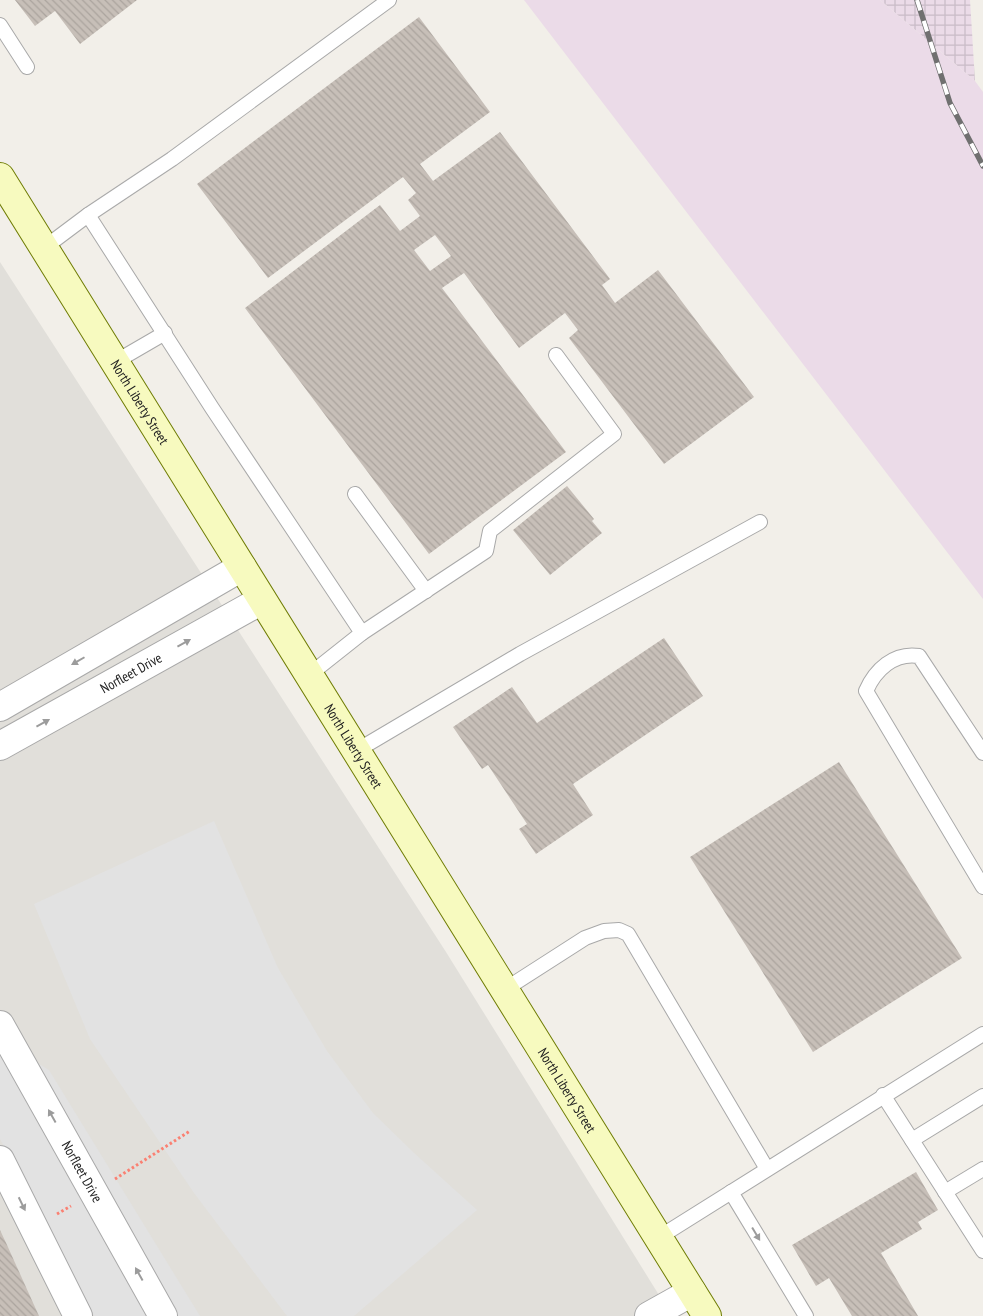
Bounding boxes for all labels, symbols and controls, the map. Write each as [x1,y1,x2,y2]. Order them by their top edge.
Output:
street label: North Liberty Street [107,356,173,448]
one-way arrow [177,639,192,647]
street label: Norfleet Drive [97,649,165,697]
one-way arrow [72,657,85,666]
street label: North Liberty Street [320,701,386,792]
one-way arrow [36,718,49,727]
street label: North Liberty Street [534,1045,600,1136]
one-way arrow [48,1109,56,1123]
street label: Norfleet Drive [58,1138,107,1206]
one-way arrow [18,1197,26,1211]
one-way arrow [751,1227,760,1240]
one-way arrow [135,1267,144,1280]

